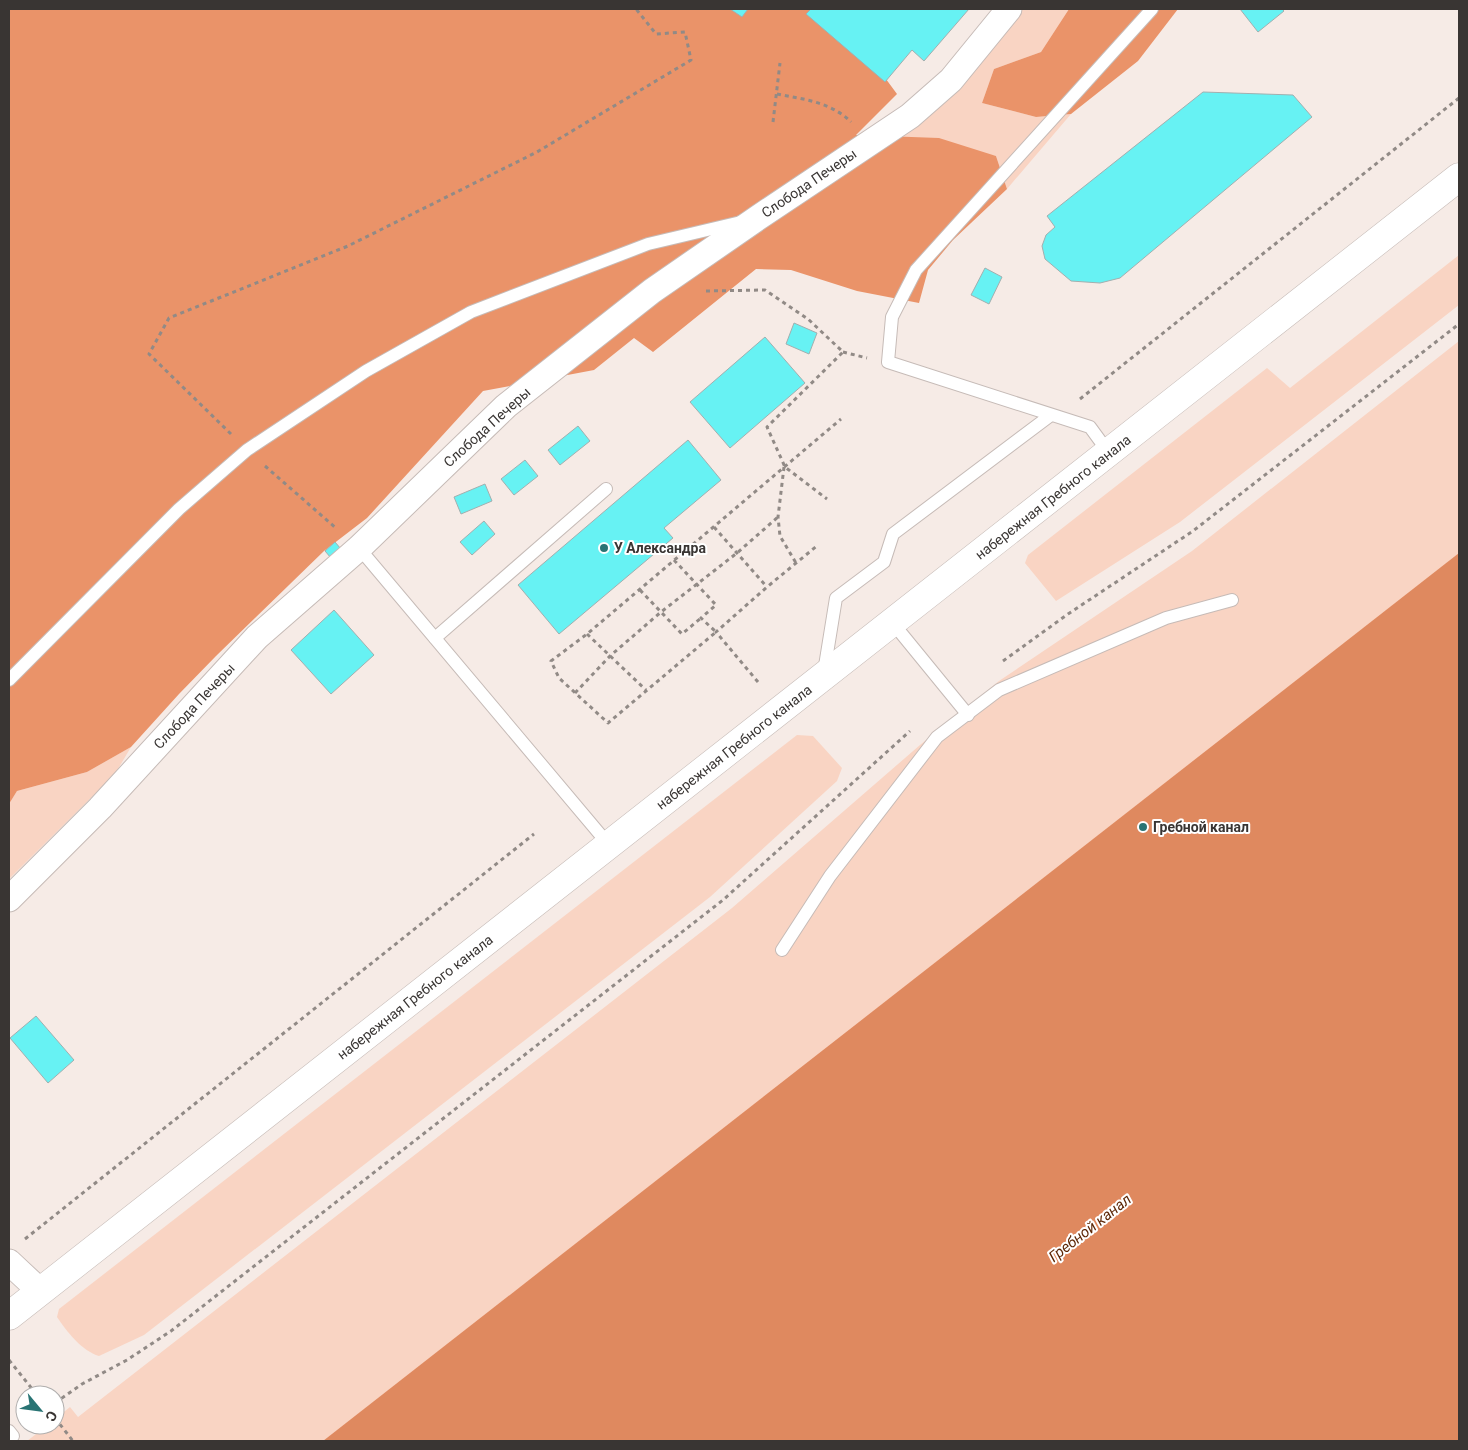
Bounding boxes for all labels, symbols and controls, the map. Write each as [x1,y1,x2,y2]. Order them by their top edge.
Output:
street label: Слобода Печеры [758,145,860,221]
street label: Слобода Печеры [440,384,534,470]
street label: набережная Гребного канала [972,431,1134,563]
place label: У Александра [614,540,706,556]
marker: У Александра [598,542,610,554]
street label: Слобода Печеры [150,660,238,752]
street label: набережная Гребного канала [653,681,815,813]
place label: Гребной канал [1153,819,1249,835]
marker: Гребной канал [1137,821,1149,833]
street label: набережная Гребного канала [334,931,496,1063]
water label: Гребной канал [1045,1190,1135,1266]
north arrow [15,1385,65,1435]
text: С [42,1408,61,1424]

